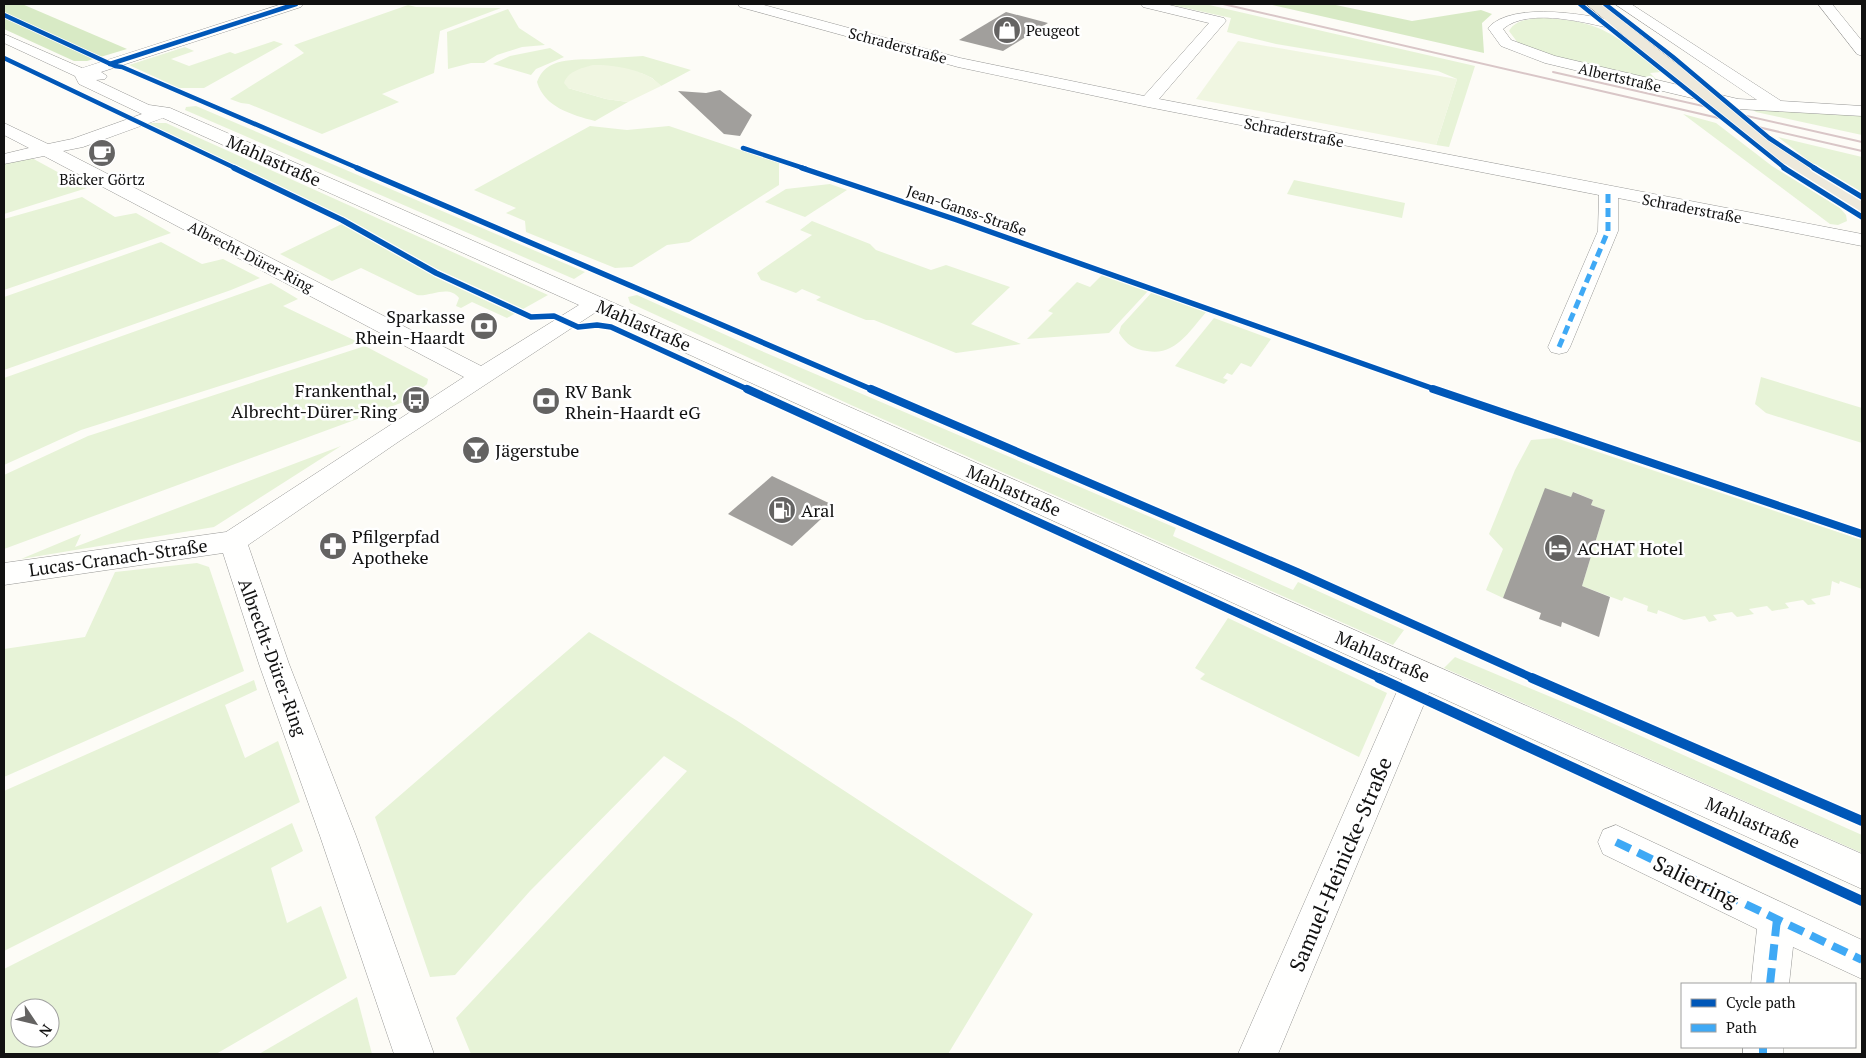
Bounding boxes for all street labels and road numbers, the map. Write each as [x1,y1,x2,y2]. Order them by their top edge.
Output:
street label: Schraderstraße [846,22,950,68]
street label: Albertstraße [1577,58,1663,96]
street label: Schraderstraße [1242,113,1346,151]
street label: Mahlastraße [223,129,325,191]
street label: Jean-Ganss-Straße [904,180,1030,240]
street label: Schraderstraße [1640,189,1744,227]
street label: Albrecht-Dürer-Ring [185,216,318,297]
street label: Mahlastraße [593,294,695,356]
street label: Mahlastraße [963,459,1065,521]
street label: Lucas-Cranach-Straße [27,533,209,581]
street label: Albrecht-Dürer-Ring [233,575,313,740]
street label: Mahlastraße [1332,625,1434,687]
street label: Samuel-Heinicke-Straße [1282,753,1398,975]
street label: Mahlastraße [1702,791,1804,853]
street label: Salierring [1649,848,1744,914]

